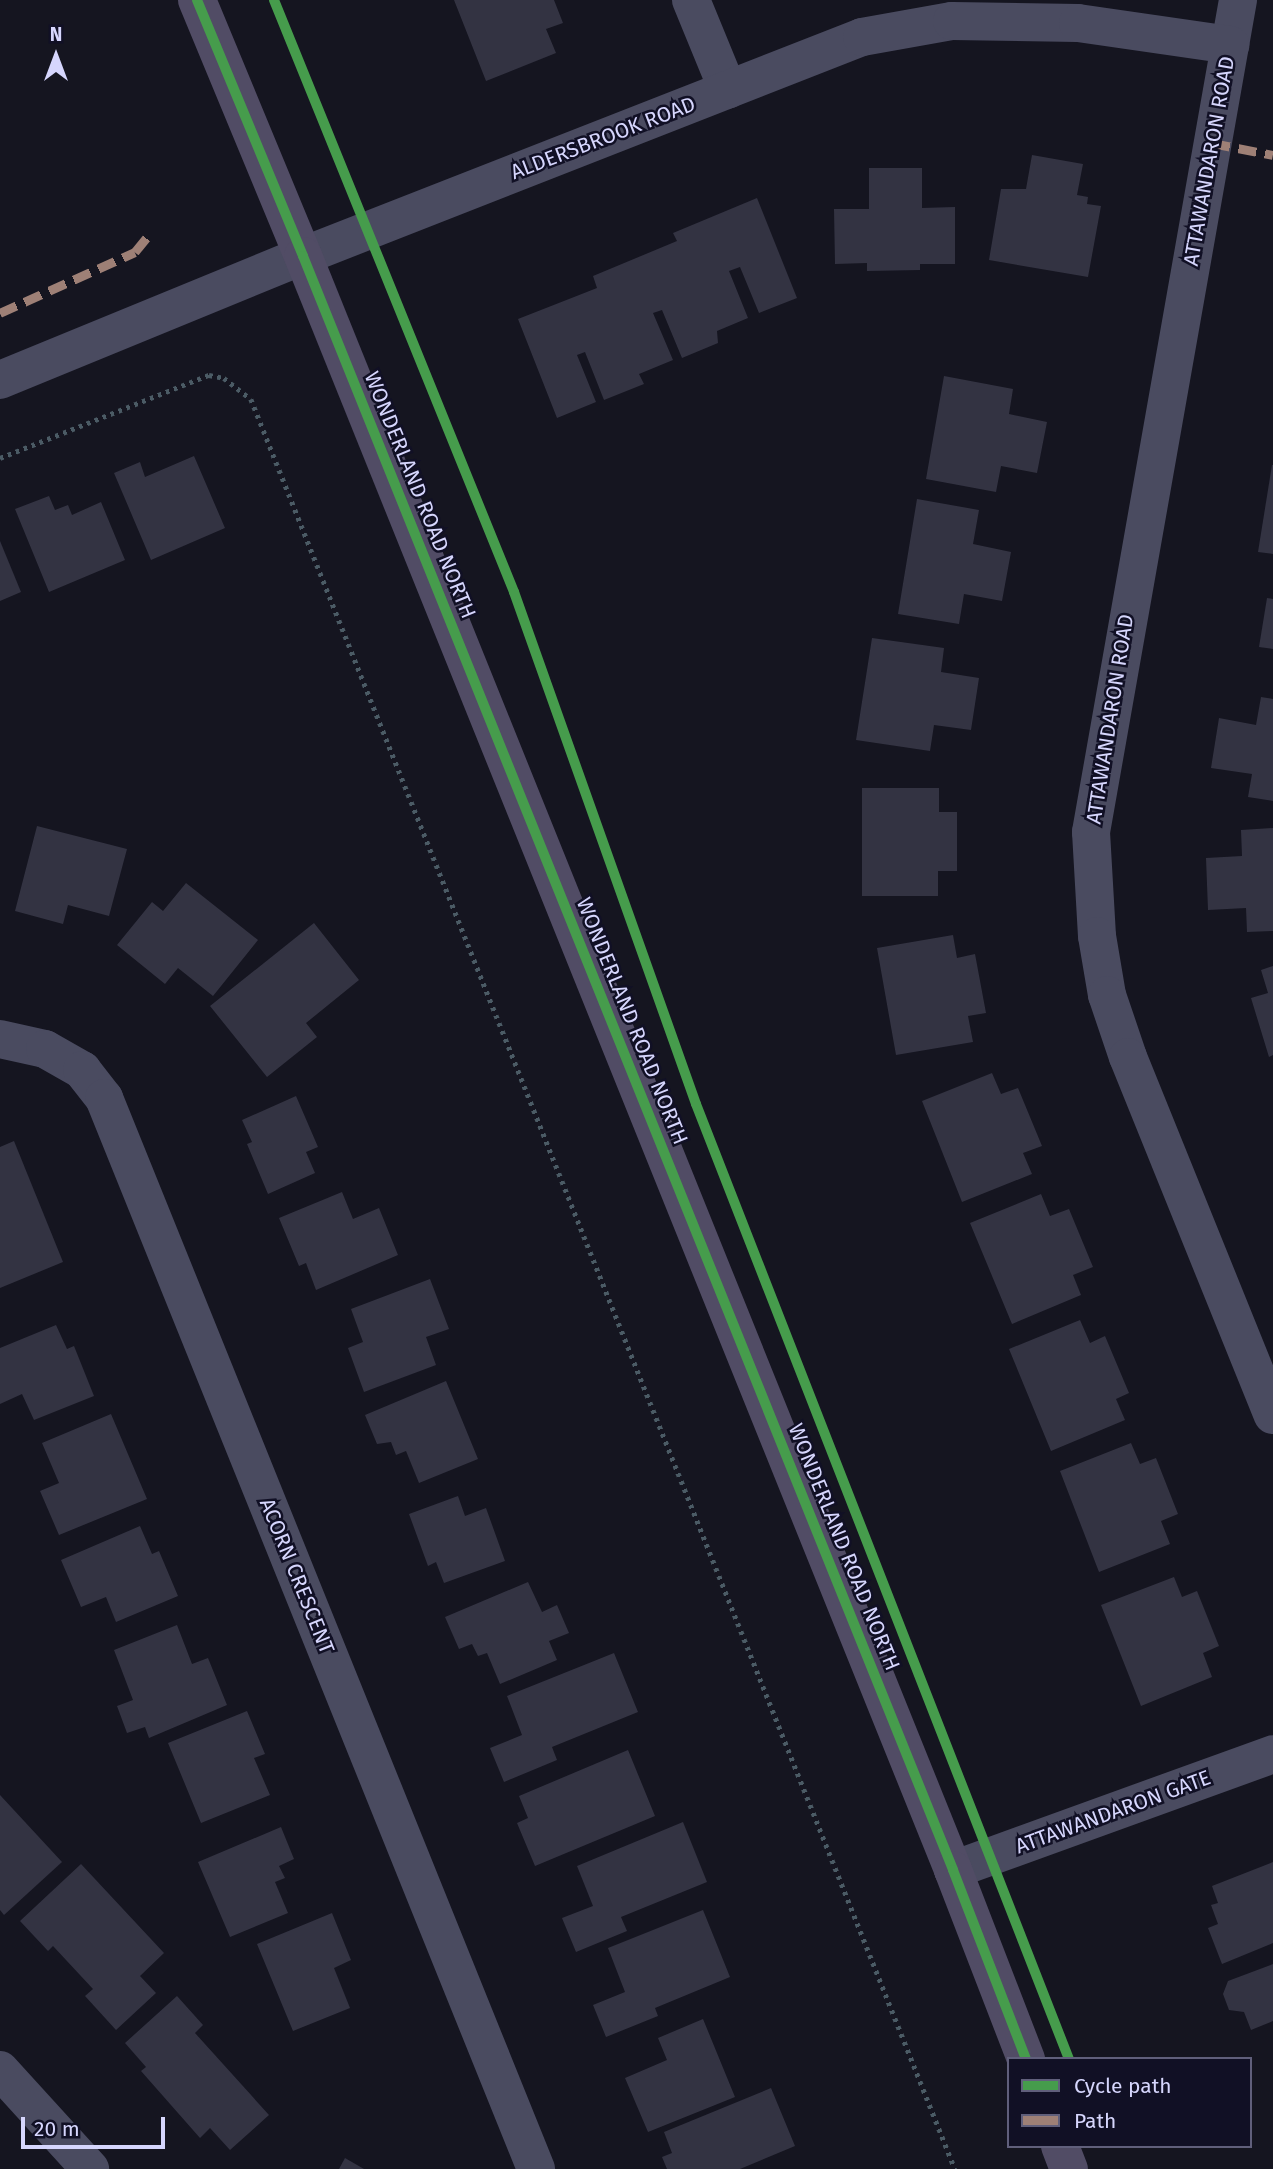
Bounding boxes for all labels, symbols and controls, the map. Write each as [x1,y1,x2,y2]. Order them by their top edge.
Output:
north arrow [21,21,91,91]
text: N [50,23,62,46]
street label: ATTAWANDARON ROAD [1178,54,1240,268]
street label: ALDERSBROOK ROAD [507,91,699,185]
street label: WONDERLAND ROAD NORTH [359,368,481,622]
street label: ATTAWANDARON ROAD [1081,612,1139,826]
street label: WONDERLAND ROAD NORTH [571,894,693,1148]
street label: WONDERLAND ROAD NORTH [783,1420,905,1674]
street label: ACORN CRESCENT [254,1495,340,1657]
street label: ATTAWANDARON GATE [1012,1765,1214,1859]
legend [1007,2057,1252,2148]
text: Cycle path [1074,2073,1172,2099]
scale bar [24,2102,168,2146]
text: Path [1074,2108,1116,2134]
text: 20 m [34,2116,80,2142]

